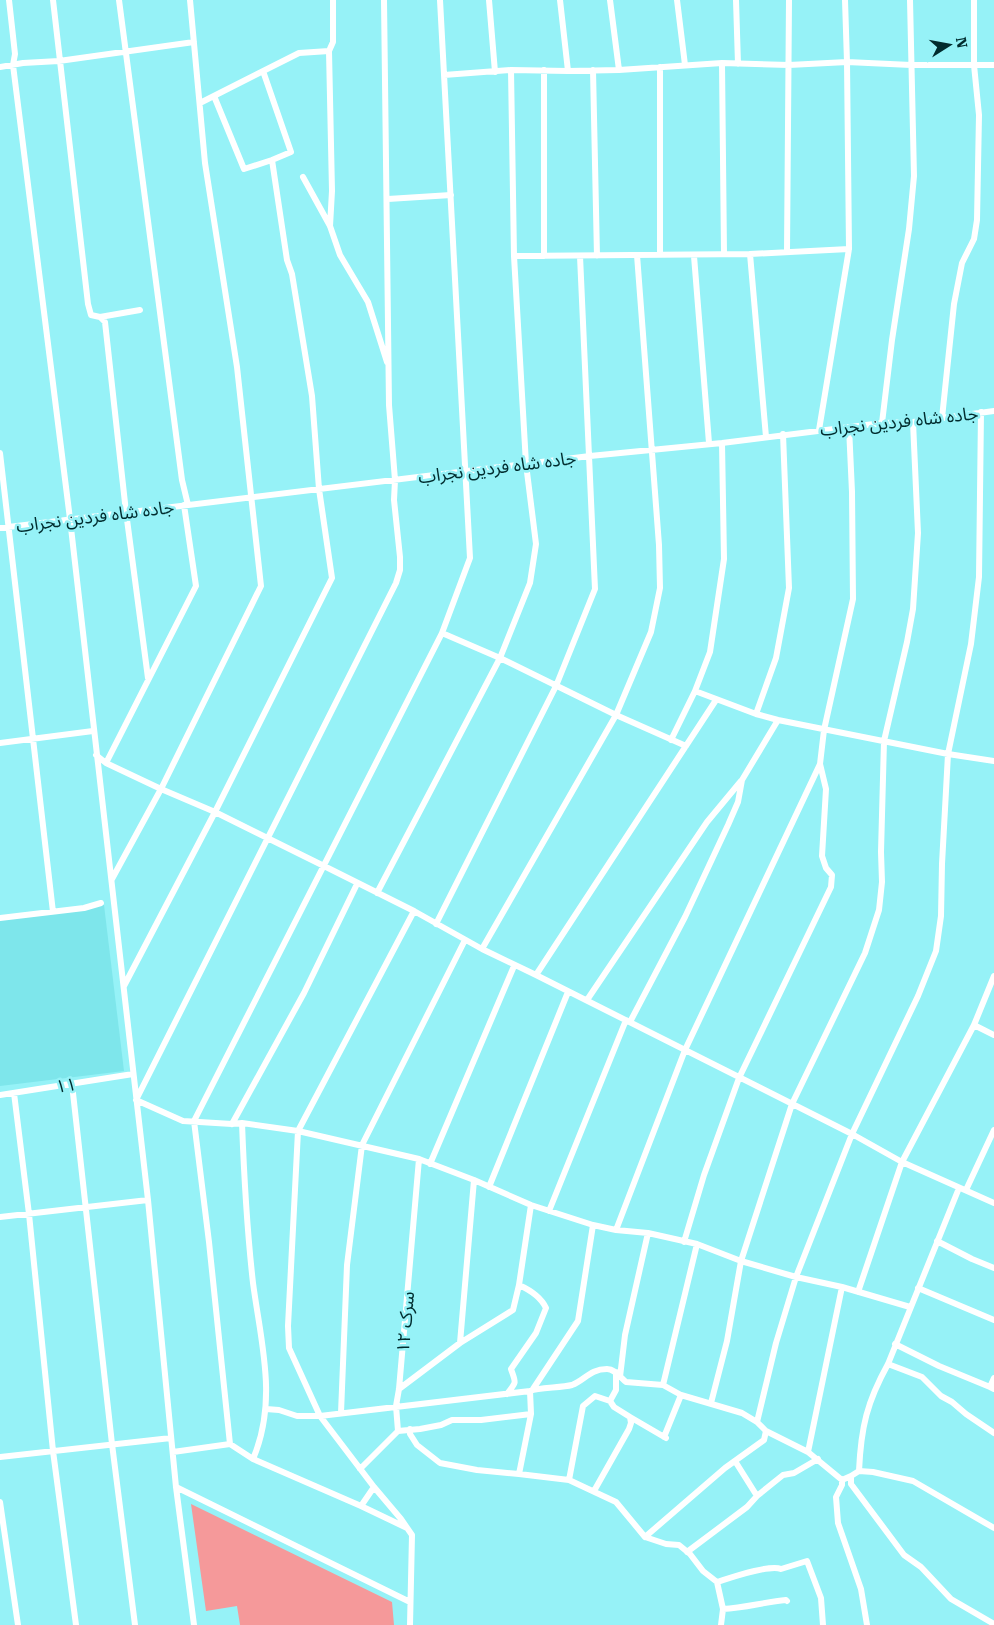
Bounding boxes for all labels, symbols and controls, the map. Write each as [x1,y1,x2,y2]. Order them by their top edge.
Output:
north arrow [924,20,974,70]
text: N [953,36,971,50]
street label: جاده شاه فردین نجراب [819,402,979,441]
street label: جاده شاه فردین نجراب [417,447,577,488]
street label: جاده شاه فردین نجراب [15,496,175,537]
street label: ۱۱ [54,1073,78,1097]
street label: سرک ۱۲ [392,1290,419,1354]

